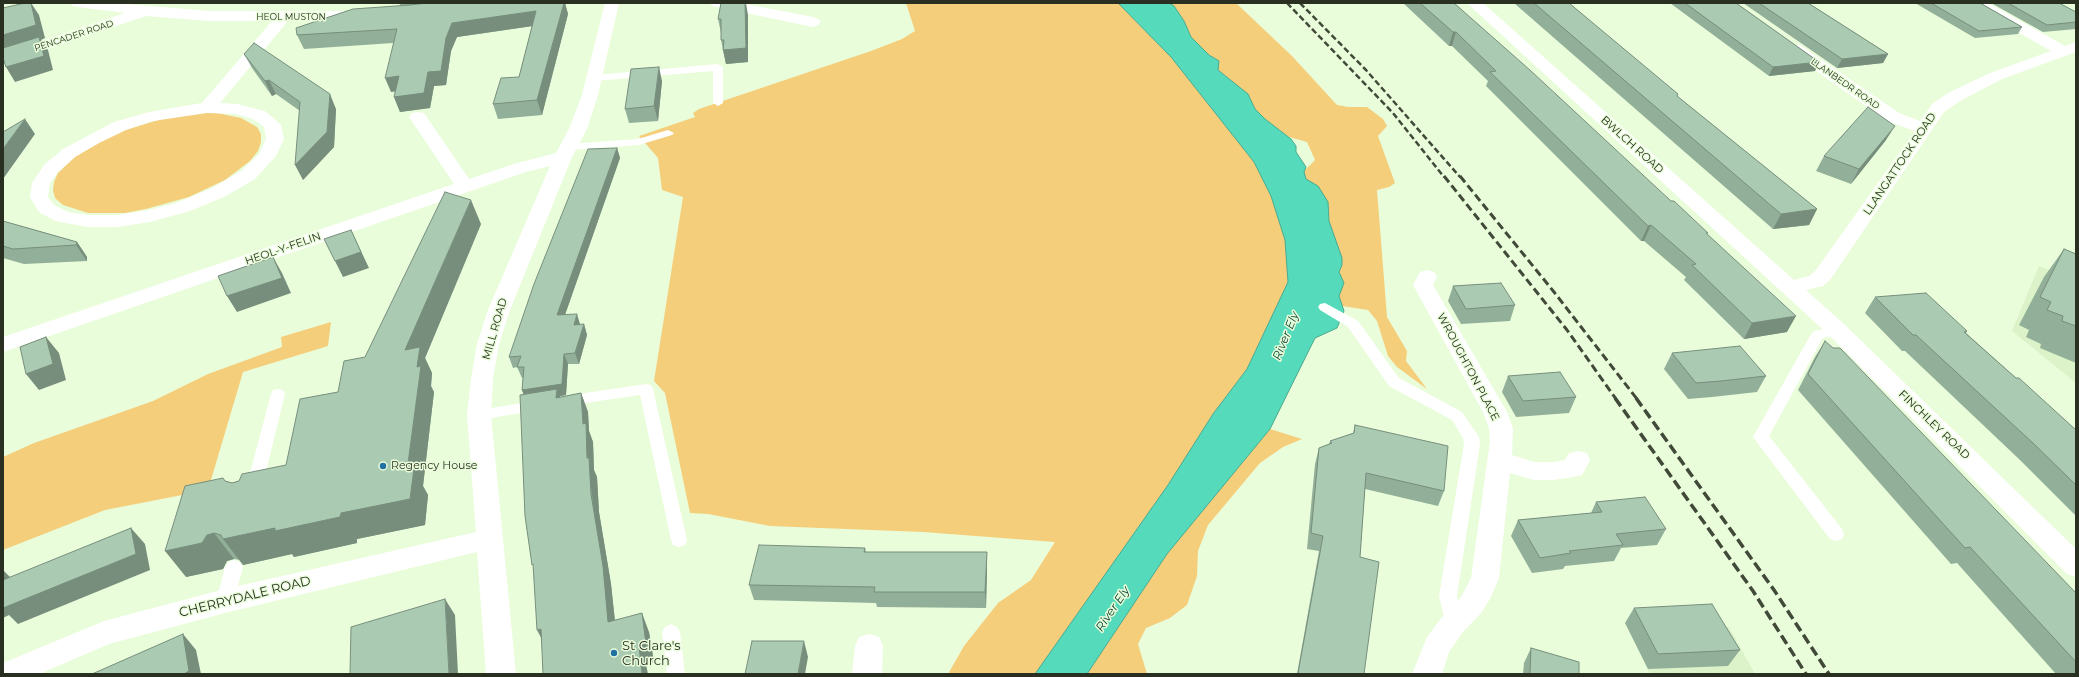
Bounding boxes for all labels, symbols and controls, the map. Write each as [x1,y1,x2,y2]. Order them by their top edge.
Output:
street label: HEOL MUSTON [256,12,326,22]
street label: PENCADER ROAD [33,18,115,54]
street label: LLANBEDR ROAD [1809,56,1881,112]
street label: LLANGATTOCK ROAD [1861,110,1939,218]
street label: BWLCH ROAD [1598,113,1666,177]
street label: HEOL-Y-FELIN [243,230,323,268]
street label: MILL ROAD [480,297,510,361]
water label: River Ely [1270,310,1302,362]
street label: WROUGHTON PLACE [1434,311,1502,423]
street label: FINCHLEY ROAD [1896,388,1972,462]
place label: Regency House [391,459,477,473]
marker: Regency House [378,461,388,471]
street label: CHERRYDALE ROAD [178,573,312,621]
water label: River Ely [1093,584,1133,634]
place label: St Clare's Church [622,638,681,669]
marker: St Clare's Church [609,648,619,658]

